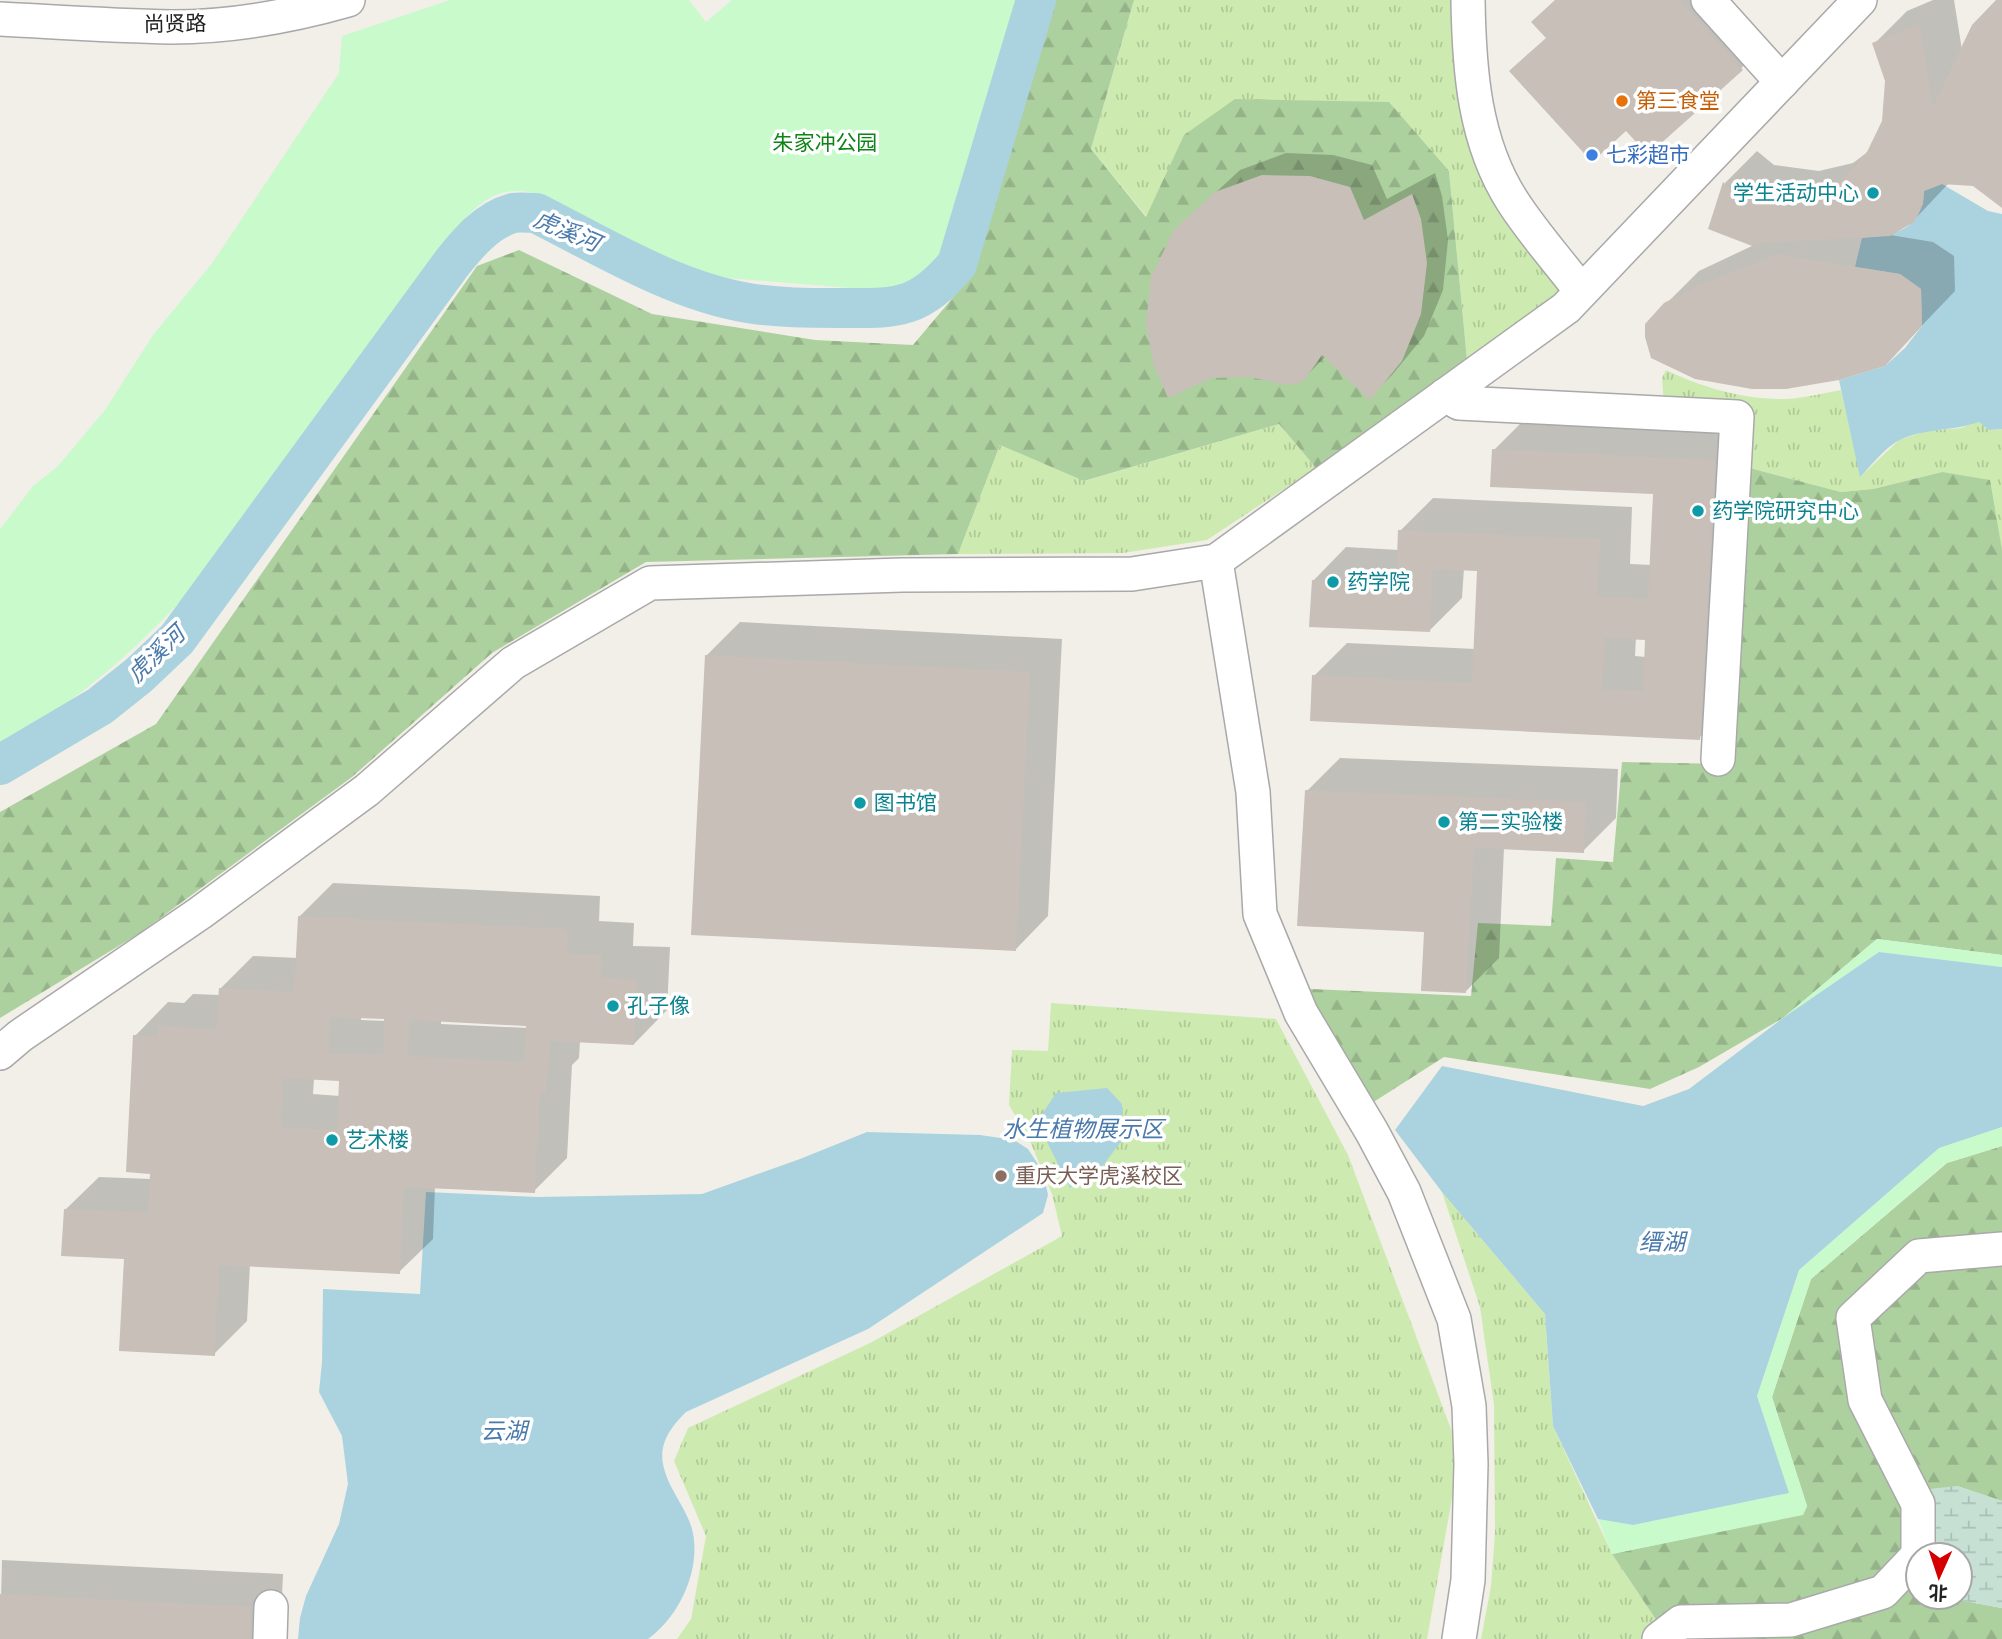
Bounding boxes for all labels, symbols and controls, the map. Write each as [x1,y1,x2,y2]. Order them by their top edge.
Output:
street label: 尚贤路 [143,10,207,37]
place label: 第三食堂 [1636,88,1720,113]
marker: 第三食堂 [1614,93,1630,109]
park label: 朱家冲公园 [773,130,878,155]
place label: 七彩超市 [1606,142,1690,167]
marker: 七彩超市 [1584,147,1600,163]
place label: 学生活动中心 [1733,180,1859,205]
marker: 学生活动中心 [1865,185,1881,201]
water label: 虎溪河 [530,205,608,258]
place label: 药学院研究中心 [1712,498,1859,523]
marker: 药学院研究中心 [1690,503,1706,519]
place label: 药学院 [1347,569,1410,594]
marker: 药学院 [1325,574,1341,590]
water label: 虎溪河 [121,617,193,687]
place label: 图书馆 [874,790,937,815]
marker: 图书馆 [852,795,868,811]
place label: 第二实验楼 [1458,809,1563,834]
marker: 第二实验楼 [1436,814,1452,830]
place label: 孔子像 [627,993,690,1018]
marker: 孔子像 [605,998,621,1014]
water label: 水生植物展示区 [1003,1115,1167,1142]
place label: 艺术楼 [346,1127,409,1152]
marker: 艺术楼 [324,1132,340,1148]
place label: 重庆大学虎溪校区 [1015,1163,1183,1188]
marker: 重庆大学虎溪校区 [993,1168,1009,1184]
water label: 缙湖 [1639,1228,1688,1255]
water label: 云湖 [481,1417,530,1444]
north arrow [1904,1541,1974,1611]
text: 北 [1928,1581,1948,1604]

